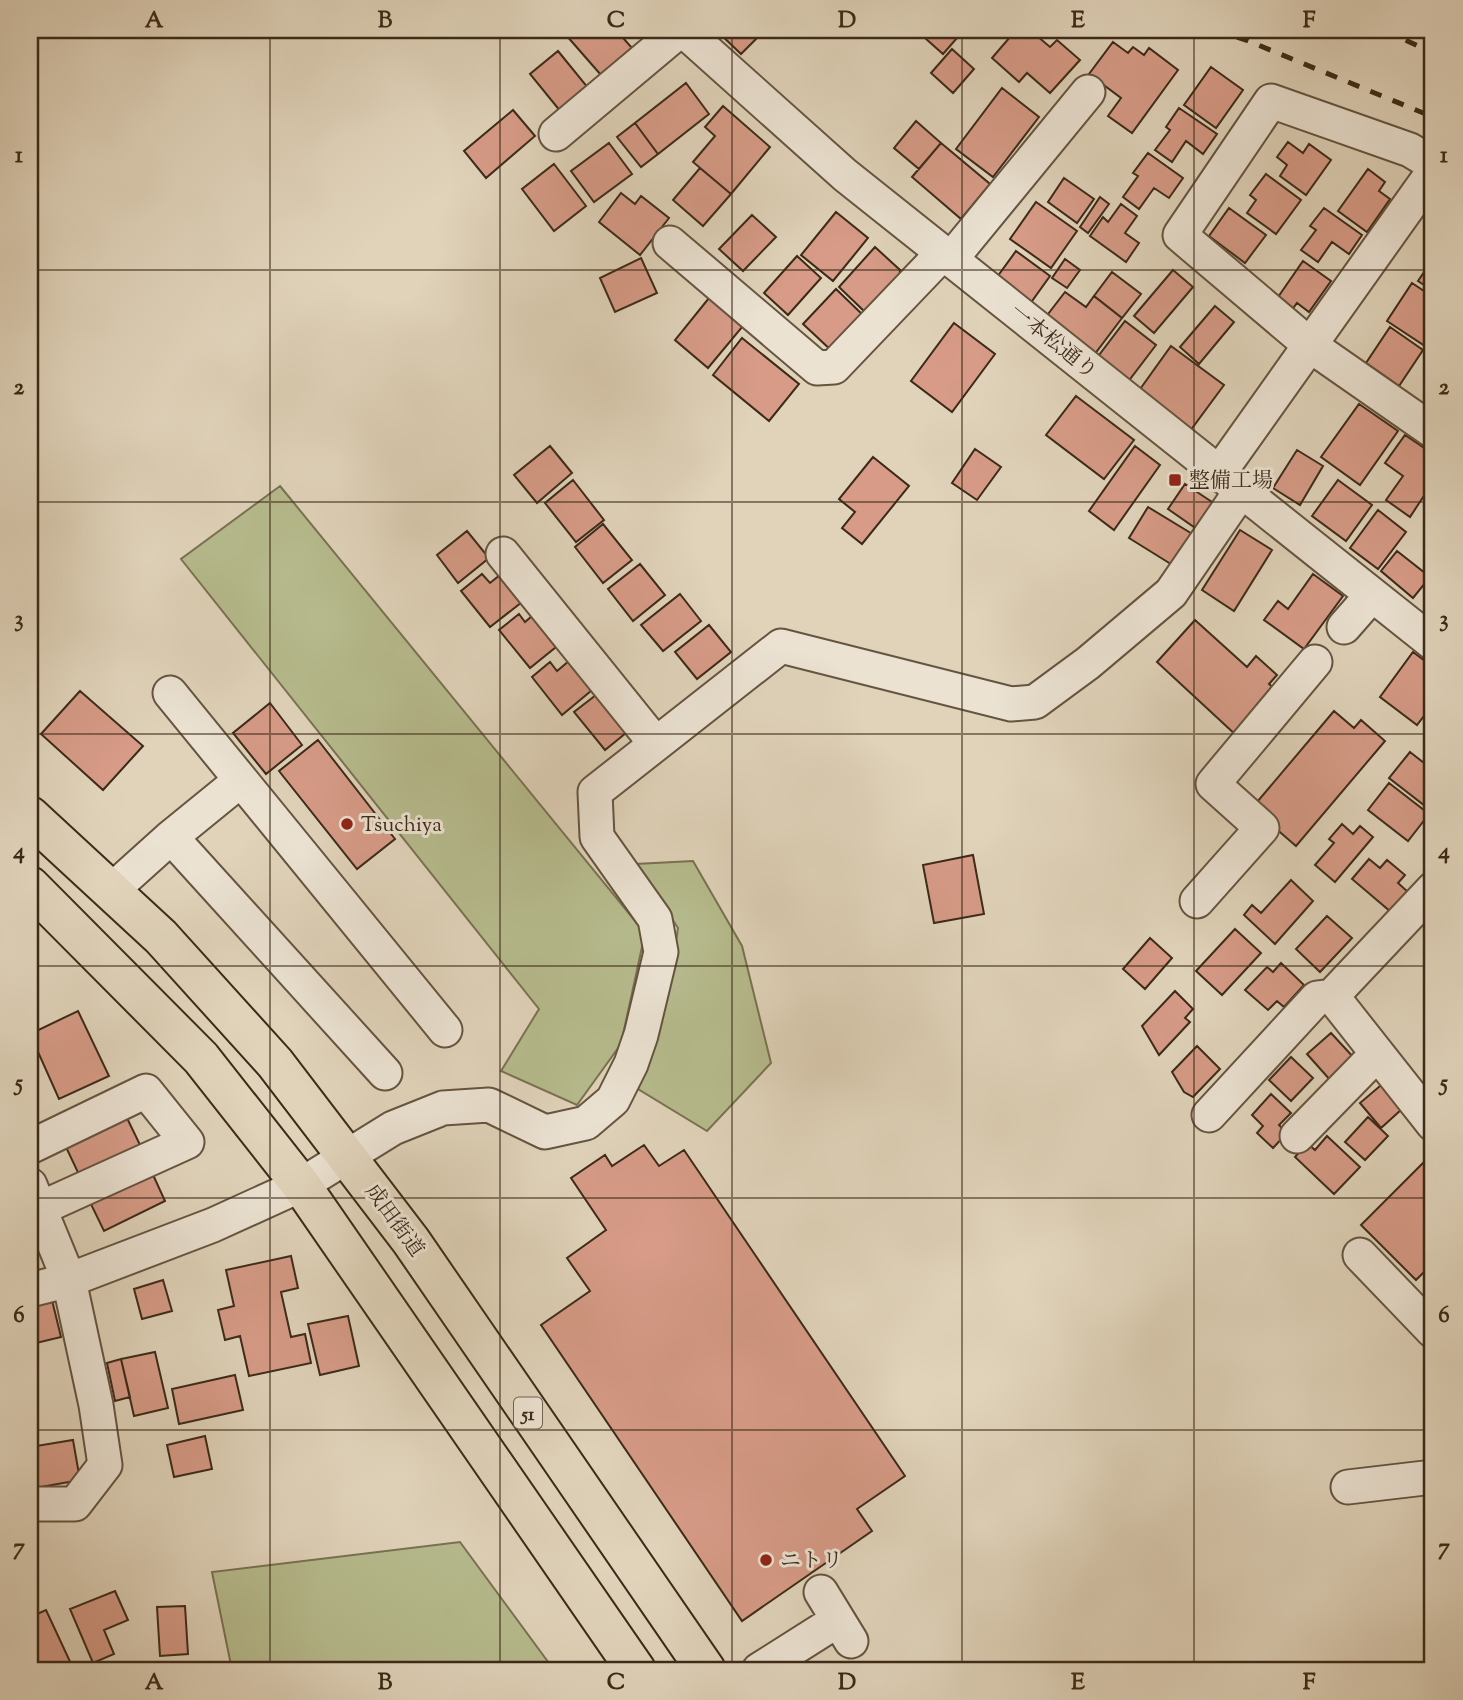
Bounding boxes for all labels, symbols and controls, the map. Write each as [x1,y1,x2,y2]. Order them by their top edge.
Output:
text: A [145,5,164,38]
text: B [378,5,393,38]
text: C [607,5,625,38]
text: D [838,5,856,38]
text: E [1071,5,1085,38]
text: F [1303,5,1316,38]
text: 1 [15,140,23,173]
text: 1 [1440,140,1448,173]
street label: 一本松通り [1003,298,1103,387]
text: 2 [14,372,25,405]
text: 2 [1439,372,1450,405]
place label: 整備工場 [1189,467,1273,497]
marker: 整備工場 [1167,472,1183,488]
text: 3 [14,604,24,637]
text: 3 [1439,604,1449,637]
place label: Tsuchiya [361,811,442,841]
marker: Tsuchiya [339,816,355,832]
text: 4 [12,836,25,869]
text: 4 [1437,836,1450,869]
text: 5 [13,1068,23,1101]
text: 5 [1438,1068,1448,1101]
street label: 成田街道 [357,1178,430,1264]
text: 6 [13,1300,25,1333]
text: 6 [1438,1300,1450,1333]
road number: 51 [514,1398,542,1428]
text: 7 [13,1532,25,1565]
text: 7 [1438,1532,1450,1565]
place label: ニトリ [780,1547,843,1577]
marker: ニトリ [758,1552,774,1568]
text: A [145,1667,164,1700]
text: B [378,1667,393,1700]
text: C [607,1667,625,1700]
text: D [838,1667,856,1700]
text: E [1071,1667,1085,1700]
text: F [1303,1667,1316,1700]

